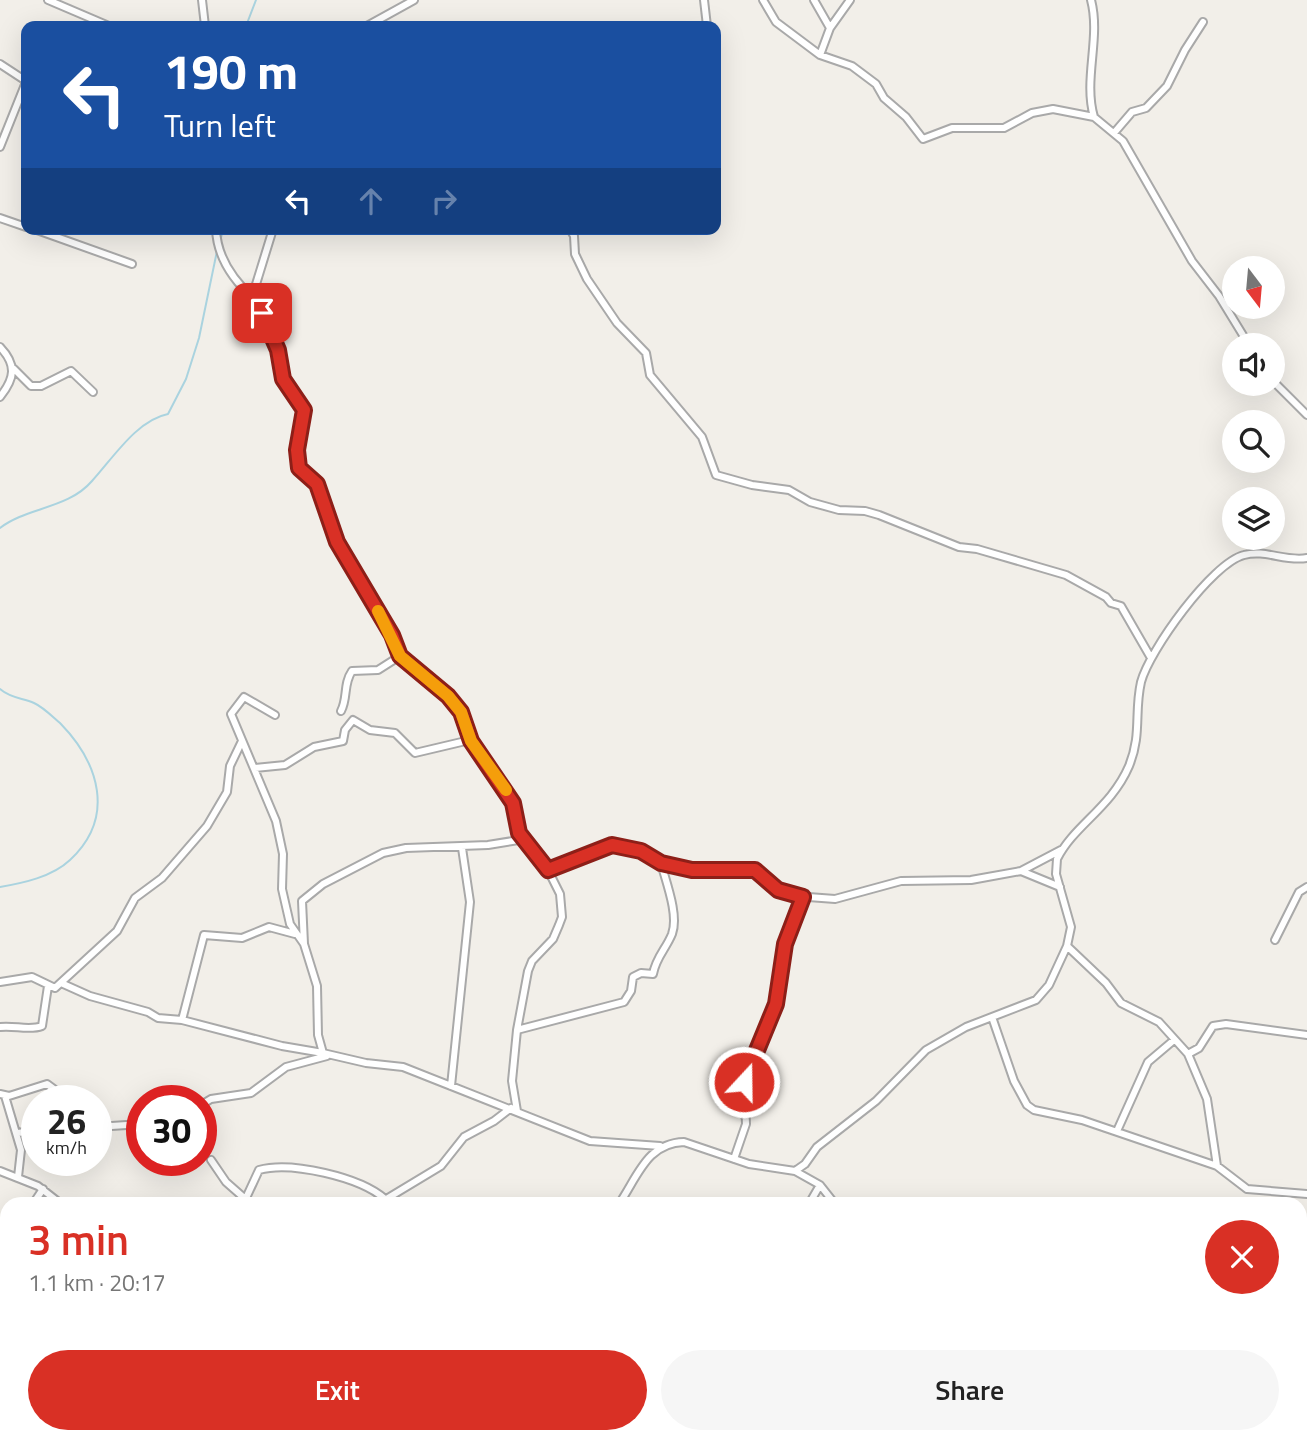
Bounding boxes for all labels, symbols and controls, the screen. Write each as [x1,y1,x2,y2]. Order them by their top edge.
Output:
text: 190 m [164,33,298,108]
icon: left [49,49,140,140]
text: Turn left [164,101,276,149]
icon: left [279,182,317,220]
icon: ahead [352,182,390,220]
icon: right [425,182,463,220]
north arrow [1222,256,1284,318]
map controls [1222,256,1285,550]
pin [232,283,292,343]
icon: arrive [243,294,281,332]
button: sound [1222,333,1285,396]
button: search [1222,410,1285,473]
button: layers [1222,487,1285,550]
position arrow [707,1045,781,1119]
speed limit sign: 30 [126,1085,217,1176]
text: 26 [47,1094,86,1148]
text: km/h [46,1134,87,1161]
text: 3 min [28,1207,129,1271]
button: close [1205,1220,1279,1294]
text: 1.1 km · 20:17 [28,1265,166,1300]
button: Exit [28,1350,647,1430]
button: Share [661,1350,1279,1430]

